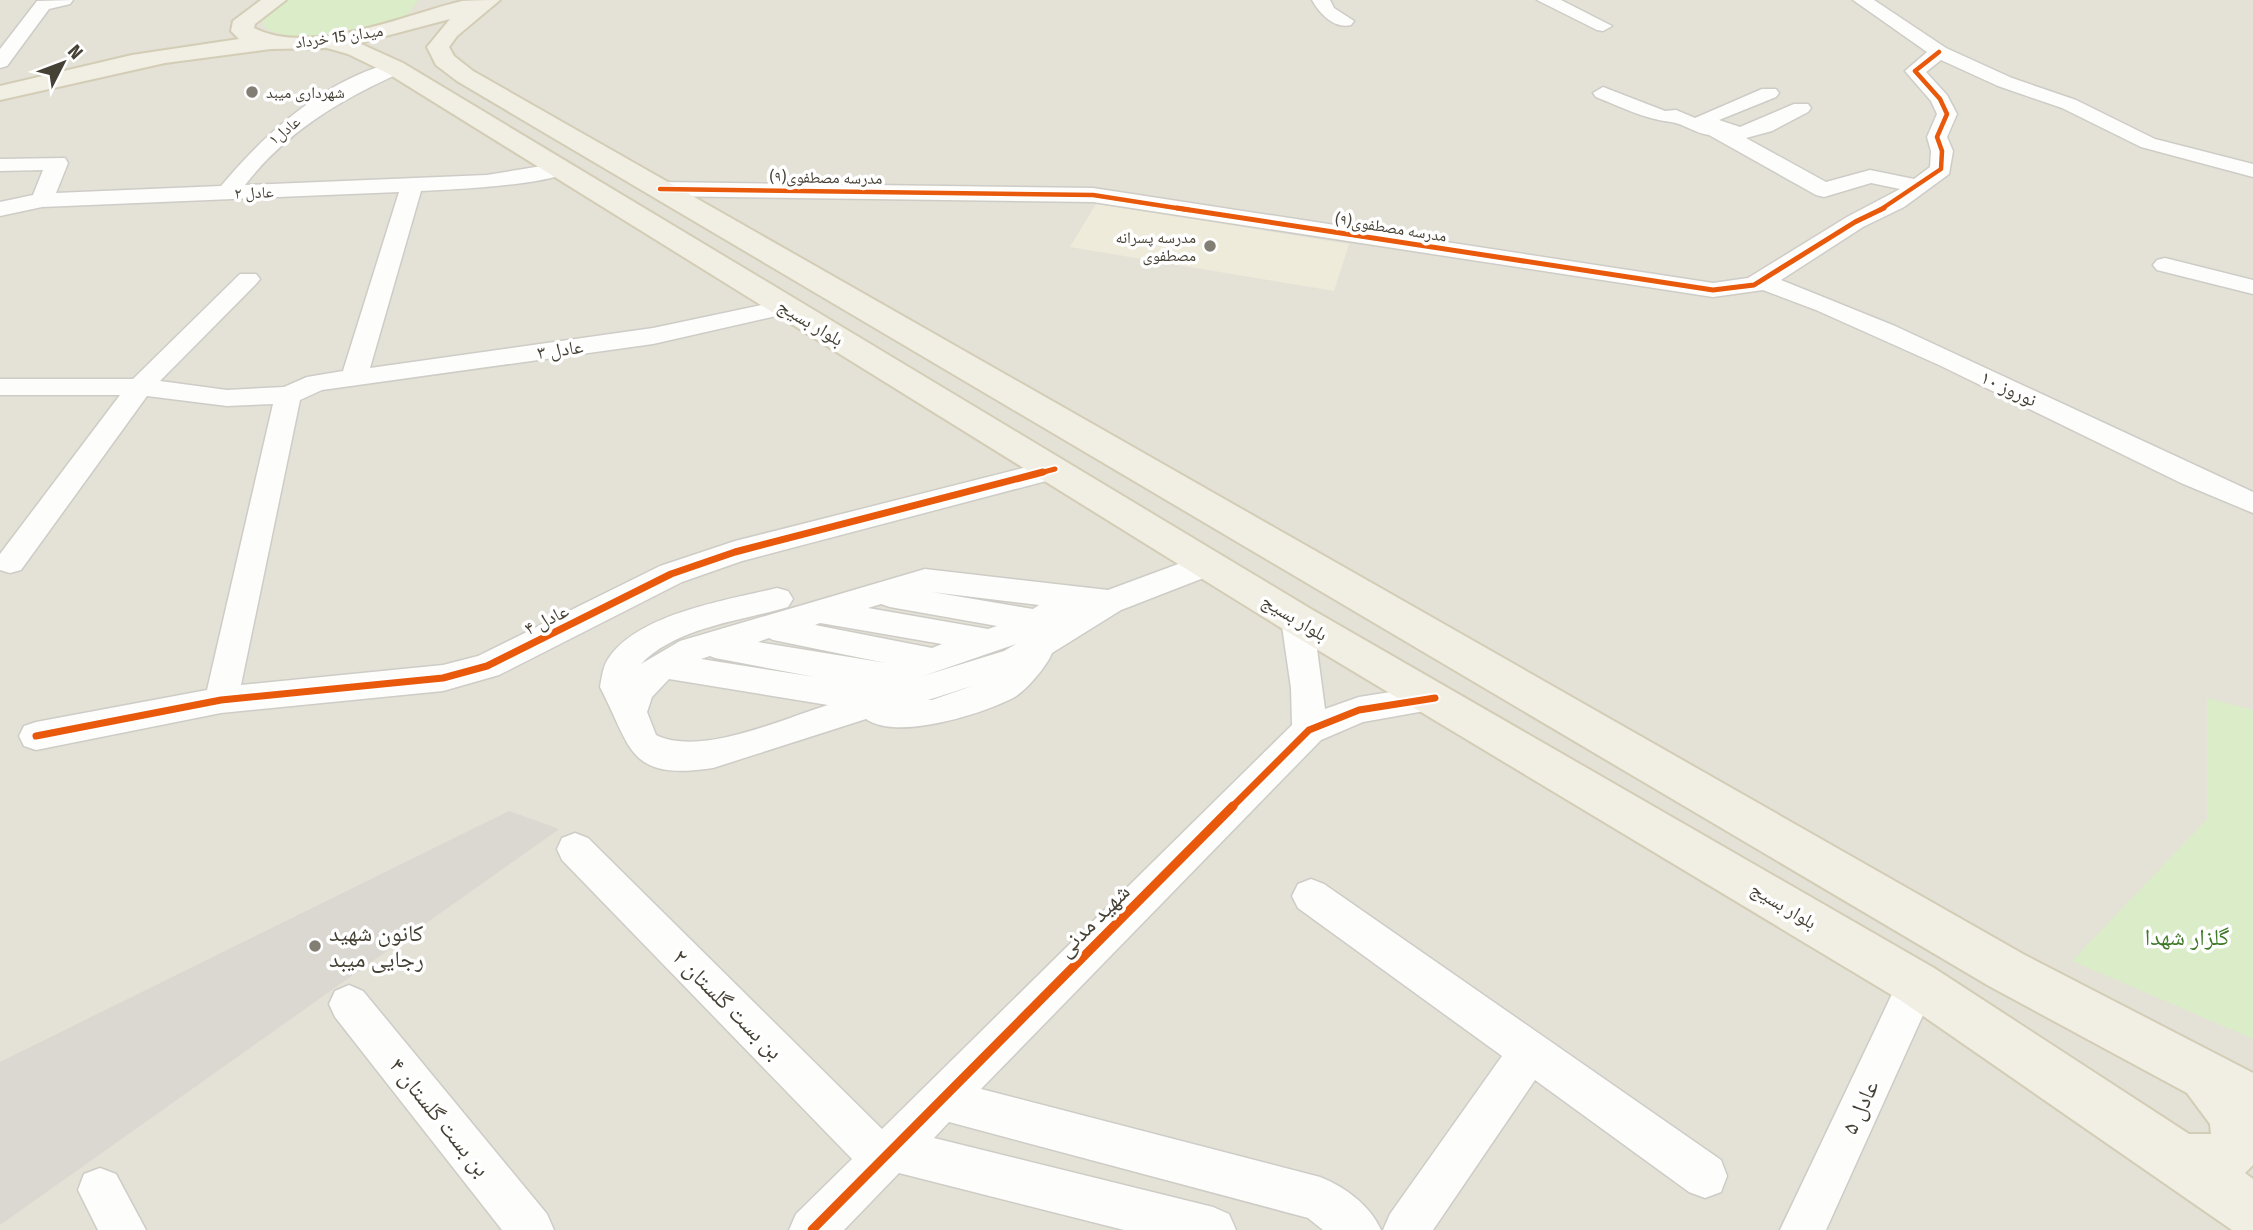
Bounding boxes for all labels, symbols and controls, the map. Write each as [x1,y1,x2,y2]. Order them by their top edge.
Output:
street label: میدان 15 خرداد [294,21,384,53]
north arrow [28,28,98,98]
text: N [63,40,88,64]
place label: شهرداری میبد [266,83,345,103]
marker: شهرداری میبد [244,84,260,100]
street label: عادل۱ [265,112,305,150]
street label: مدرسه مصطفوی(۹) [770,167,882,189]
street label: عادل ۲ [234,182,274,204]
street label: مدرسه مصطفوی(۹) [1334,209,1448,247]
place label: مدرسه پسرانه مصطفوی [1115,228,1196,266]
marker: مدرسه پسرانه مصطفوی [1202,238,1218,254]
street label: بلوار بسیج [773,294,848,352]
street label: عادل ۳ [535,335,585,364]
street label: نوروز ۱۰ [1977,366,2040,411]
street label: بلوار بسیج [1257,589,1332,647]
street label: عادل ۴ [520,599,573,640]
street label: بلوار بسیج [1746,877,1821,935]
street label: شهید مدنی [1051,878,1135,962]
place label: کانون شهید رجایی میبد [329,919,424,973]
park label: گلزار شهدا [2145,923,2230,951]
marker: کانون شهید رجایی میبد [307,938,323,954]
street label: بن بست گلستان ۲ [667,943,789,1065]
street label: بن بست گلستان ۴ [384,1052,496,1182]
street label: عادل ۵ [1835,1075,1885,1138]

